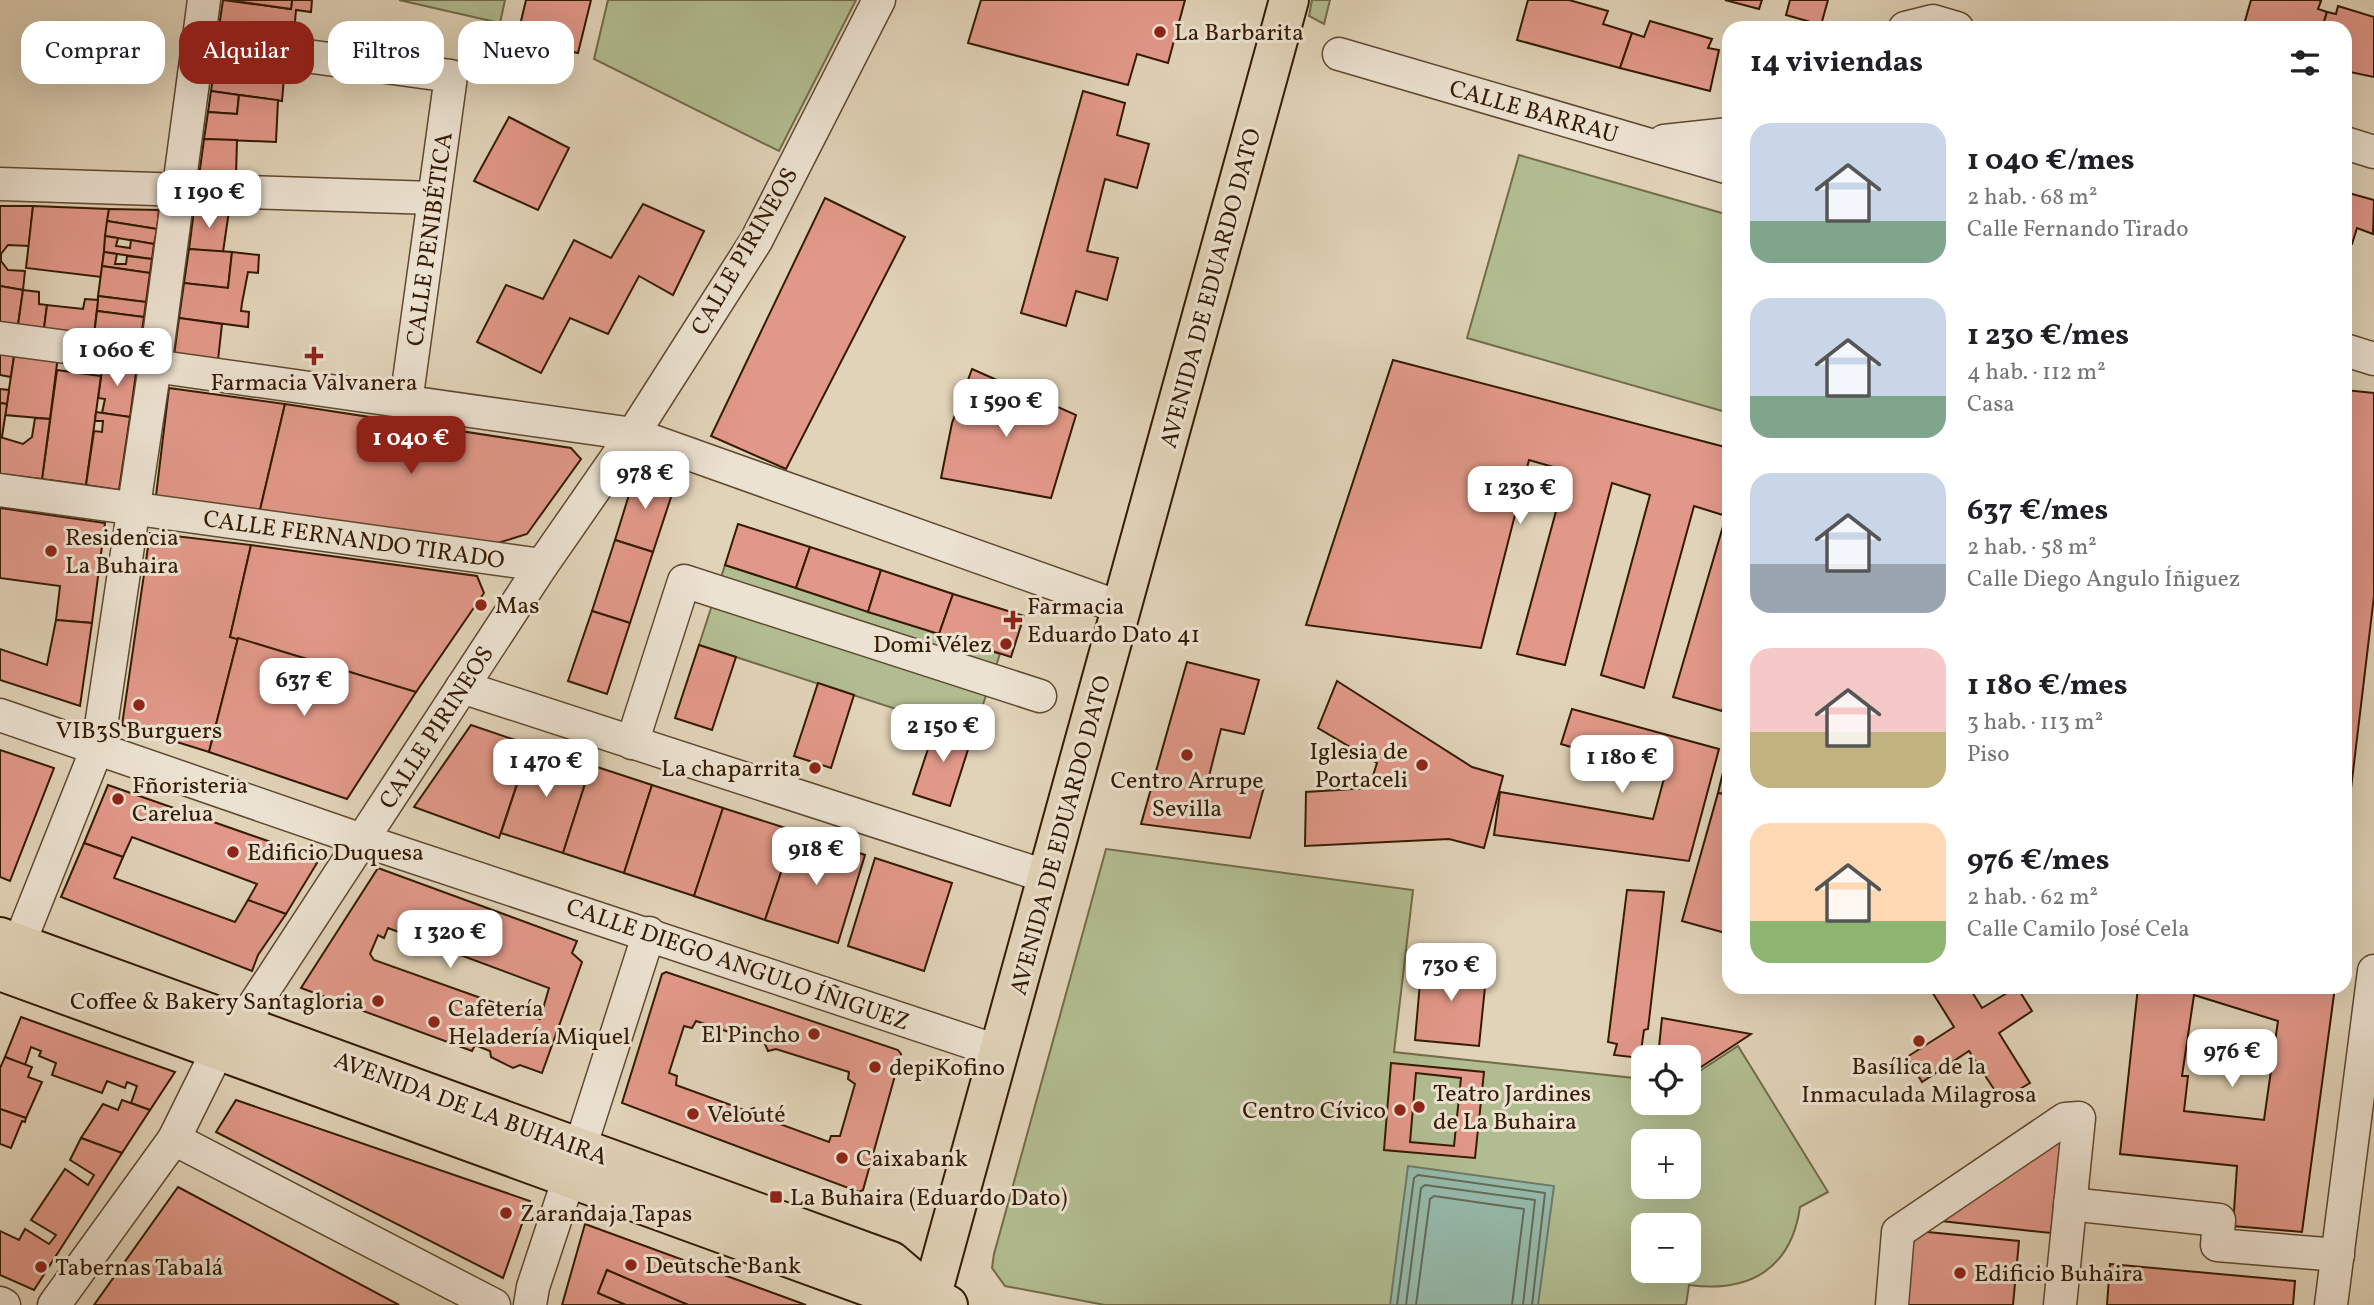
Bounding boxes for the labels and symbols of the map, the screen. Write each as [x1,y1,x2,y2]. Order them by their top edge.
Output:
place label: La Barbarita [1174,17,1304,51]
marker: La Barbarita [1152,24,1168,40]
street label: CALLE BARRAU [1445,73,1622,153]
street label: AVENIDA DE EDUARDO DATO [1153,125,1271,452]
street label: CALLE PENIBÉTICA [399,130,463,348]
street label: CALLE PIRINEOS [684,162,808,342]
pin: 1 190 € [144,170,274,230]
pin: 1 060 € [52,328,182,388]
marker: Farmacia Valvanera [306,348,322,364]
place label: Farmacia Valvanera [210,367,418,401]
pin: 1 590 € [941,380,1071,439]
pin: 1 040 € [346,416,476,476]
pin: 978 € [596,452,694,511]
pin: 1 230 € [1455,466,1585,526]
street label: CALLE FERNANDO TIRADO [201,503,507,579]
place label: Residencia La Buhaira [65,522,179,584]
marker: Residencia La Buhaira [43,543,59,559]
place label: Mas [495,590,540,624]
place label: Farmacia Eduardo Dato 41 [1027,591,1200,653]
marker: Mas [473,597,489,613]
marker: Farmacia Eduardo Dato 41 [1005,612,1021,628]
place label: Domi Vélez [873,629,992,663]
marker: Domi Vélez [998,636,1014,652]
street label: CALLE PIRINEOS [372,640,503,816]
pin: 637 € [255,658,353,718]
street label: AVENIDA DE EDUARDO DATO [1003,672,1121,999]
marker: VIB3S Burguers [131,697,147,713]
pin: 2 150 € [878,704,1008,764]
place label: VIB3S Burguers [56,715,222,749]
place label: Iglesia de Portaceli [1310,736,1408,798]
pin: 1 180 € [1557,736,1687,795]
pin: 1 470 € [481,740,611,799]
marker: Centro Arrupe Sevilla [1179,747,1195,763]
place label: La chaparrita [661,753,801,787]
marker: Iglesia de Portaceli [1414,757,1430,773]
marker: La chaparrita [807,760,823,776]
place label: Centro Arrupe Sevilla [1110,765,1264,827]
place label: Fñoristeria Carelua [132,770,248,832]
marker: Fñoristeria Carelua [110,791,126,807]
pin: 918 € [767,828,865,887]
place label: Edificio Duquesa [247,837,424,871]
marker: Edificio Duquesa [225,844,241,860]
street label: CALLE DIEGO ANGULO ÍÑIGUEZ [561,891,913,1041]
pin: 1 320 € [385,911,515,970]
pin: 730 € [1402,944,1500,1003]
place label: Coffee & Bakery Santagloria [70,986,364,1020]
marker: Coffee & Bakery Santagloria [370,993,386,1009]
place label: Cafetería Heladería Miquel [448,993,630,1055]
marker: Cafetería Heladería Miquel [426,1014,442,1030]
place label: El Pincho [701,1019,800,1053]
marker: El Pincho [806,1026,822,1042]
pin: 976 € [2183,1030,2281,1089]
marker: Basílica de la Inmaculada Milagrosa [1911,1033,1927,1049]
street label: AVENIDA DE LA BUHAIRA [329,1044,612,1175]
place label: Basílica de la Inmaculada Milagrosa [1801,1051,2037,1113]
place label: depiKofino [889,1052,1005,1086]
marker: depiKofino [867,1059,883,1075]
place label: Teatro Jardines de La Buhaira [1433,1078,1591,1140]
place label: Centro Cívico [1242,1095,1386,1129]
place label: Velouté [707,1099,786,1133]
marker: Teatro Jardines de La Buhaira [1411,1099,1427,1115]
marker: Centro Cívico [1392,1102,1408,1118]
marker: Velouté [685,1106,701,1122]
place label: Caixabank [856,1143,968,1177]
marker: Caixabank [834,1150,850,1166]
place label: La Buhaira (Eduardo Dato) [790,1182,1068,1216]
marker: La Buhaira (Eduardo Dato) [768,1189,784,1205]
place label: Zarandaja Tapas [520,1198,692,1232]
marker: Zarandaja Tapas [498,1205,514,1221]
place label: Deutsche Bank [645,1250,801,1284]
place label: Tabernas Tabalá [55,1252,224,1286]
marker: Deutsche Bank [623,1257,639,1273]
place label: Edificio Buhaira [1974,1258,2144,1292]
marker: Tabernas Tabalá [33,1259,49,1275]
marker: Edificio Buhaira [1952,1265,1968,1281]

